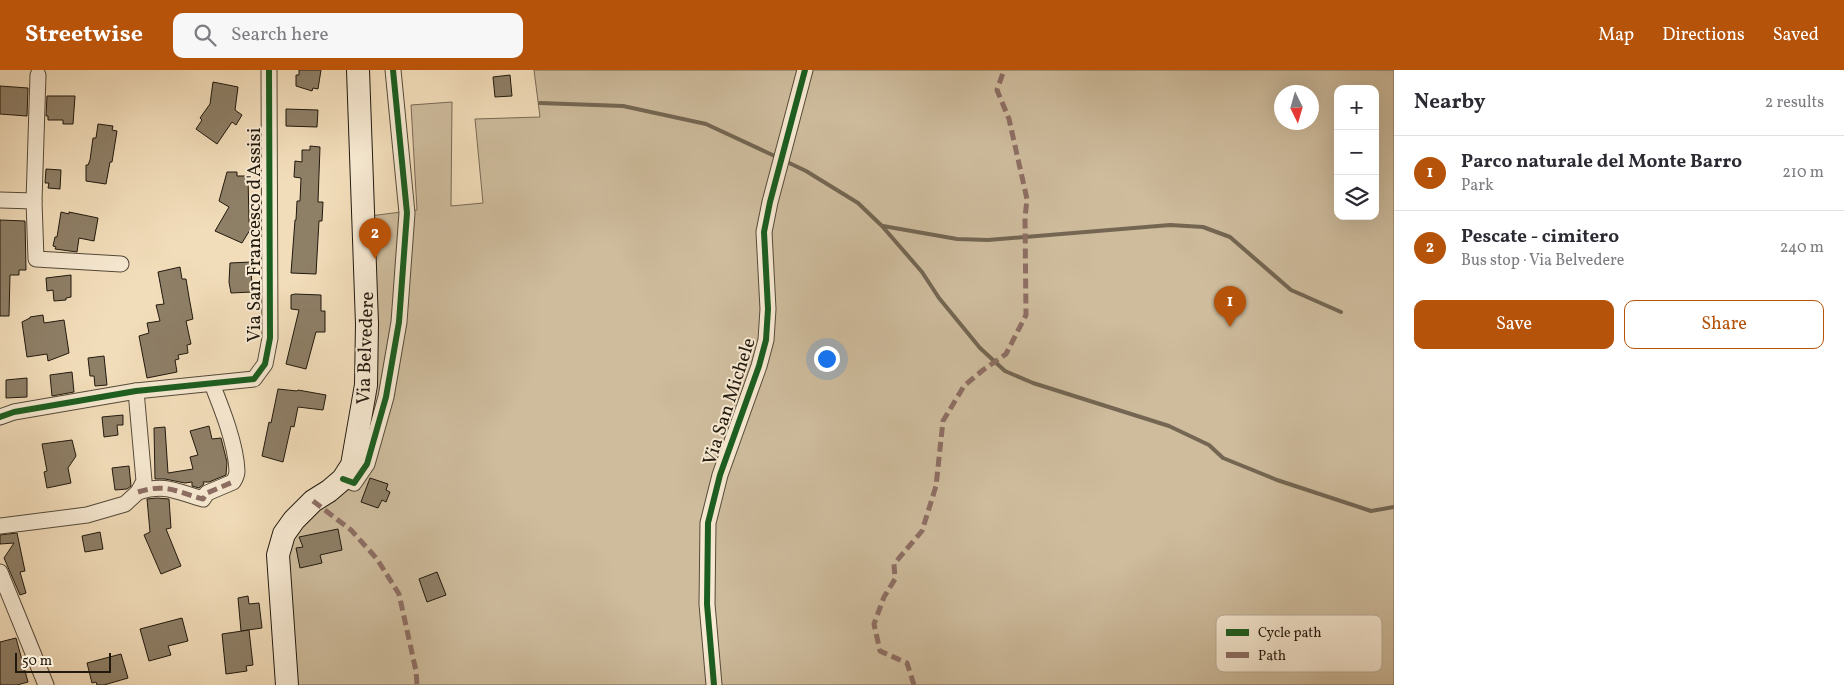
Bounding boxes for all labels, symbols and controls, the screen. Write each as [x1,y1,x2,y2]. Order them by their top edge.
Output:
search box [173,13,523,58]
text: Streetwise [25,18,143,52]
icon: search [191,21,219,49]
text: Search here [231,22,328,48]
text: Map [1598,23,1634,48]
text: Directions [1662,23,1745,48]
text: Saved [1773,23,1819,48]
north arrow [1274,85,1319,130]
map controls [1334,85,1379,220]
button: + [1334,85,1379,130]
text: Nearby [1414,88,1485,117]
text: 2 results [1765,92,1824,114]
street label: Via San Francesco d'Assisi [242,127,268,342]
button: − [1334,130,1379,175]
text: Parco naturale del Monte Barro [1461,149,1742,175]
text: 1 [1427,162,1433,184]
text: 210 m [1782,162,1824,184]
button: layers [1334,175,1379,220]
text: Park [1461,175,1494,197]
pin: 2 [359,218,391,259]
text: Pescate - cimitero [1461,224,1619,250]
text: 2 [1426,237,1434,259]
text: 240 m [1780,237,1824,259]
text: Bus stop · Via Belvedere [1461,250,1624,272]
pin: 1 [1214,286,1246,327]
street label: Via Belvedere [351,291,381,405]
button: Save [1414,300,1614,349]
button: Share [1624,300,1824,349]
street label: Via San Michele [697,335,763,469]
your location [814,346,840,372]
legend [1216,615,1382,672]
text: Cycle path [1258,624,1322,643]
text: Path [1258,647,1286,666]
scale bar [15,650,111,673]
text: 50 m [22,652,52,671]

